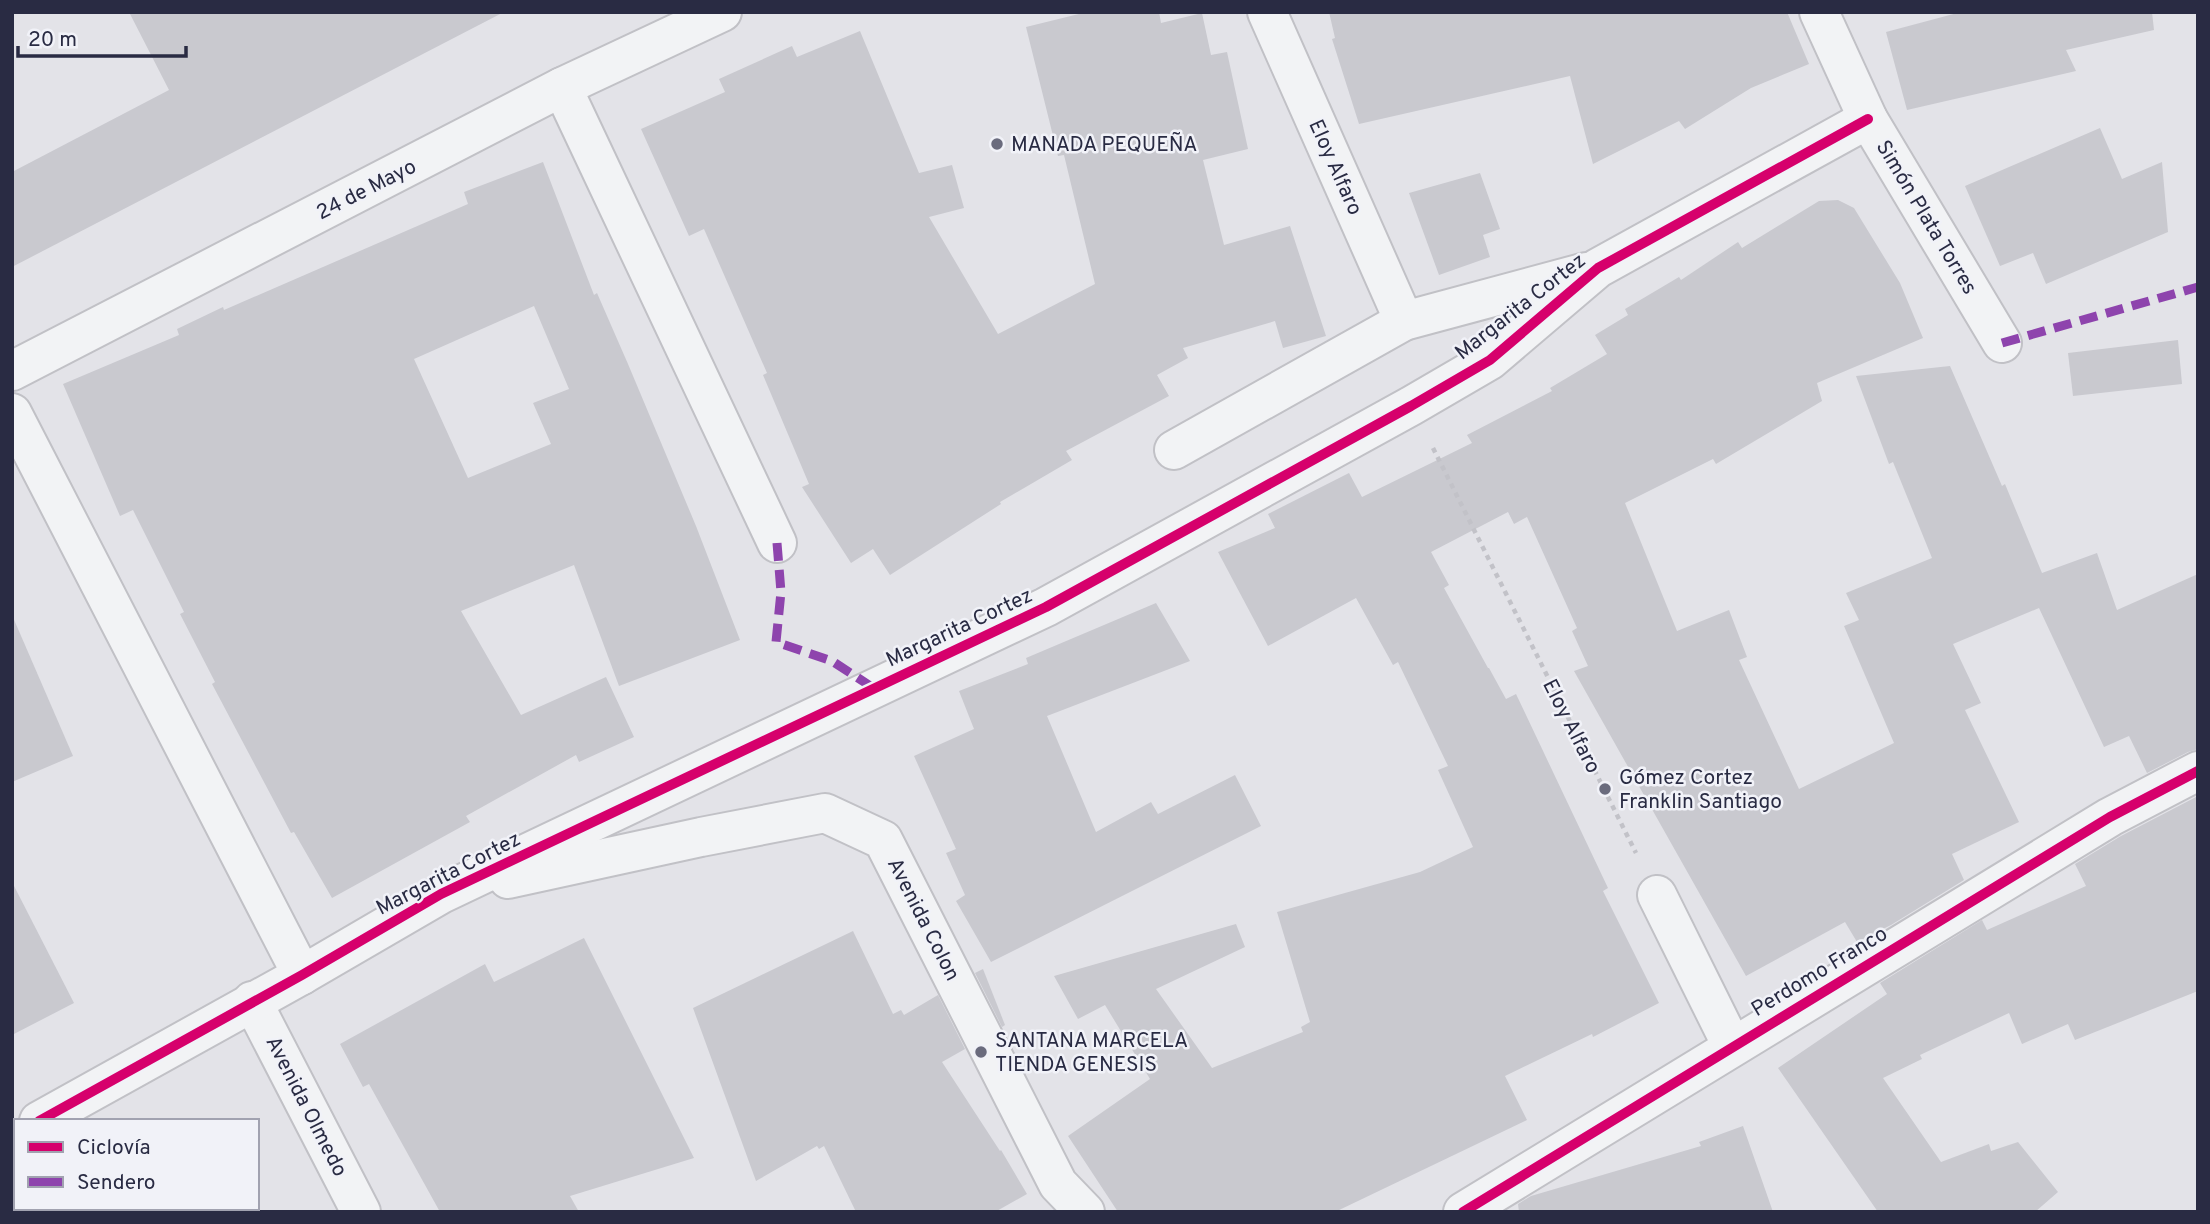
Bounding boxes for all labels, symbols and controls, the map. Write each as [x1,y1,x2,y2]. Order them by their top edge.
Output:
scale bar [18,14,186,58]
text: 20 m [28,27,77,54]
street label: Eloy Alfaro [1301,115,1368,220]
place label: MANADA PEQUEÑA [1011,132,1197,159]
marker: MANADA PEQUEÑA [989,136,1005,152]
street label: Simón Plata Torres [1869,136,1982,300]
street label: 24 de Mayo [312,154,421,227]
street label: Margarita Cortez [1450,248,1592,367]
street label: Margarita Cortez [882,583,1037,674]
street label: Eloy Alfaro [1535,675,1606,778]
place label: Gómez Cortez Franklin Santiago [1619,765,1782,816]
marker: Gómez Cortez Franklin Santiago [1597,781,1613,797]
street label: Margarita Cortez [372,826,526,922]
street label: Avenida Colon [880,854,965,986]
street label: Perdomo Franco [1747,921,1893,1024]
place label: SANTANA MARCELA TIENDA GENESIS [995,1028,1188,1079]
street label: Avenida Olmedo [259,1032,353,1182]
marker: SANTANA MARCELA TIENDA GENESIS [973,1044,989,1060]
legend [14,1119,259,1210]
text: Ciclovía [77,1135,151,1162]
text: Sendero [77,1170,156,1197]

